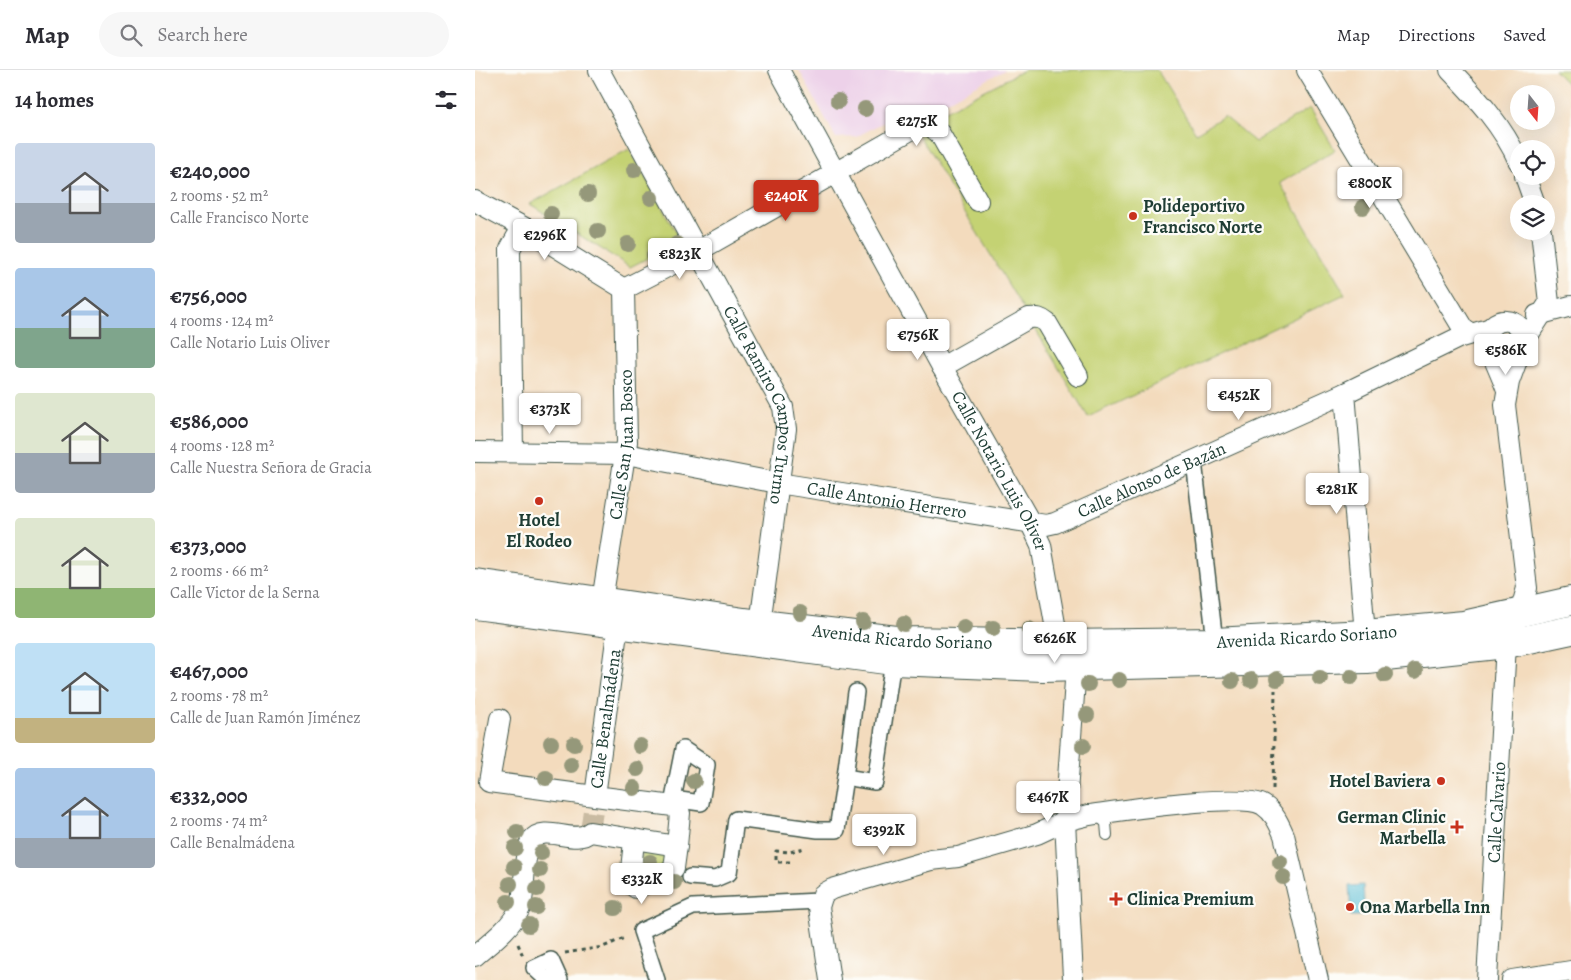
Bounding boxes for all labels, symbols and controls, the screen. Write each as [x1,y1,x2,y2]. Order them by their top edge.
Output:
search box [99,12,449,57]
text: Map [25,19,69,51]
icon: search [117,21,145,49]
text: Search here [157,22,248,48]
text: Map [1337,23,1370,47]
text: Directions [1398,23,1475,47]
text: Saved [1503,23,1546,47]
north arrow [1510,85,1555,130]
map controls [1510,85,1555,240]
text: 14 homes [15,86,94,114]
icon: filters [432,86,460,114]
pin: €275K [882,104,952,147]
text: €275K [896,110,938,132]
button: locate [1510,140,1555,185]
text: €240,000 [170,157,250,185]
icon: home [55,163,115,223]
pin: €800K [1335,166,1405,209]
text: €800K [1348,172,1392,194]
pin: €240K [751,180,821,222]
text: 2 rooms · 52 m² [170,185,268,207]
text: €240K [765,185,808,207]
place label: Polideportivo Francisco Norte [1143,194,1262,239]
button: layers [1510,195,1555,240]
text: Calle Francisco Norte [170,207,309,229]
marker: Polideportivo Francisco Norte [1127,210,1139,222]
pin: €296K [510,218,580,261]
text: €296K [524,224,566,246]
pin: €823K [645,238,715,280]
text: €823K [659,243,701,265]
text: €756,000 [170,282,247,310]
icon: home [55,288,115,348]
street label: Calle Ramiro Campos Turmo [718,301,798,506]
text: 4 rooms · 124 m² [170,310,274,332]
pin: €756K [883,318,953,361]
text: €756K [898,324,938,346]
text: Calle Notario Luis Oliver [170,332,330,354]
pin: €586K [1471,334,1541,376]
text: €586K [1485,339,1527,361]
street label: Calle San Juan Bosco [603,369,639,521]
pin: €452K [1204,378,1274,421]
text: €452K [1218,384,1260,406]
street label: Calle Notario Luis Oliver [946,386,1054,553]
pin: €373K [515,392,585,435]
text: €373K [530,398,570,420]
text: €586,000 [170,407,248,435]
icon: home [55,413,115,473]
text: 4 rooms · 128 m² [170,435,274,457]
street label: Calle Alonso de Bazán [1073,436,1230,523]
text: Calle Nuestra Señora de Gracia [170,457,372,479]
pin: €281K [1302,472,1372,515]
street label: Calle Antonio Herrero [805,476,968,524]
text: €281K [1317,478,1357,500]
marker: Hotel El Rodeo [533,495,545,507]
place label: Hotel El Rodeo [506,508,572,553]
text: €373,000 [170,532,246,560]
icon: home [55,538,115,598]
text: 2 rooms · 66 m² [170,560,268,582]
text: Calle Victor de la Serna [170,582,320,604]
street label: Avenida Ricardo Soriano [810,618,993,655]
street label: Avenida Ricardo Soriano [1215,619,1398,654]
pin: €626K [1020,622,1090,664]
text: €626K [1034,627,1076,649]
street label: Calle Benalmádena [584,647,627,790]
text: €467,000 [170,657,248,685]
icon: home [55,663,115,723]
text: 2 rooms · 78 m² [170,685,268,707]
text: Calle de Juan Ramón Jiménez [170,707,361,729]
street label: Calle Calvario [1482,761,1511,864]
place label: Hotel Baviera [1329,769,1431,793]
marker: Hotel Baviera [1435,775,1447,787]
pin: €467K [1013,780,1083,823]
text: €332,000 [170,782,248,810]
text: €467K [1027,786,1069,808]
icon: home [55,788,115,848]
place label: German Clinic Marbella [1337,805,1446,850]
text: 2 rooms · 74 m² [170,810,268,832]
pin: €392K [849,814,919,856]
text: €392K [863,819,905,841]
marker: German Clinic Marbella [1450,820,1464,834]
text: Calle Benalmádena [170,832,295,854]
pin: €332K [607,862,677,905]
text: €332K [621,868,663,890]
place label: Clinica Premium [1127,887,1254,911]
marker: Clinica Premium [1109,892,1123,906]
place label: Ona Marbella Inn [1360,895,1490,919]
marker: Ona Marbella Inn [1344,901,1356,913]

